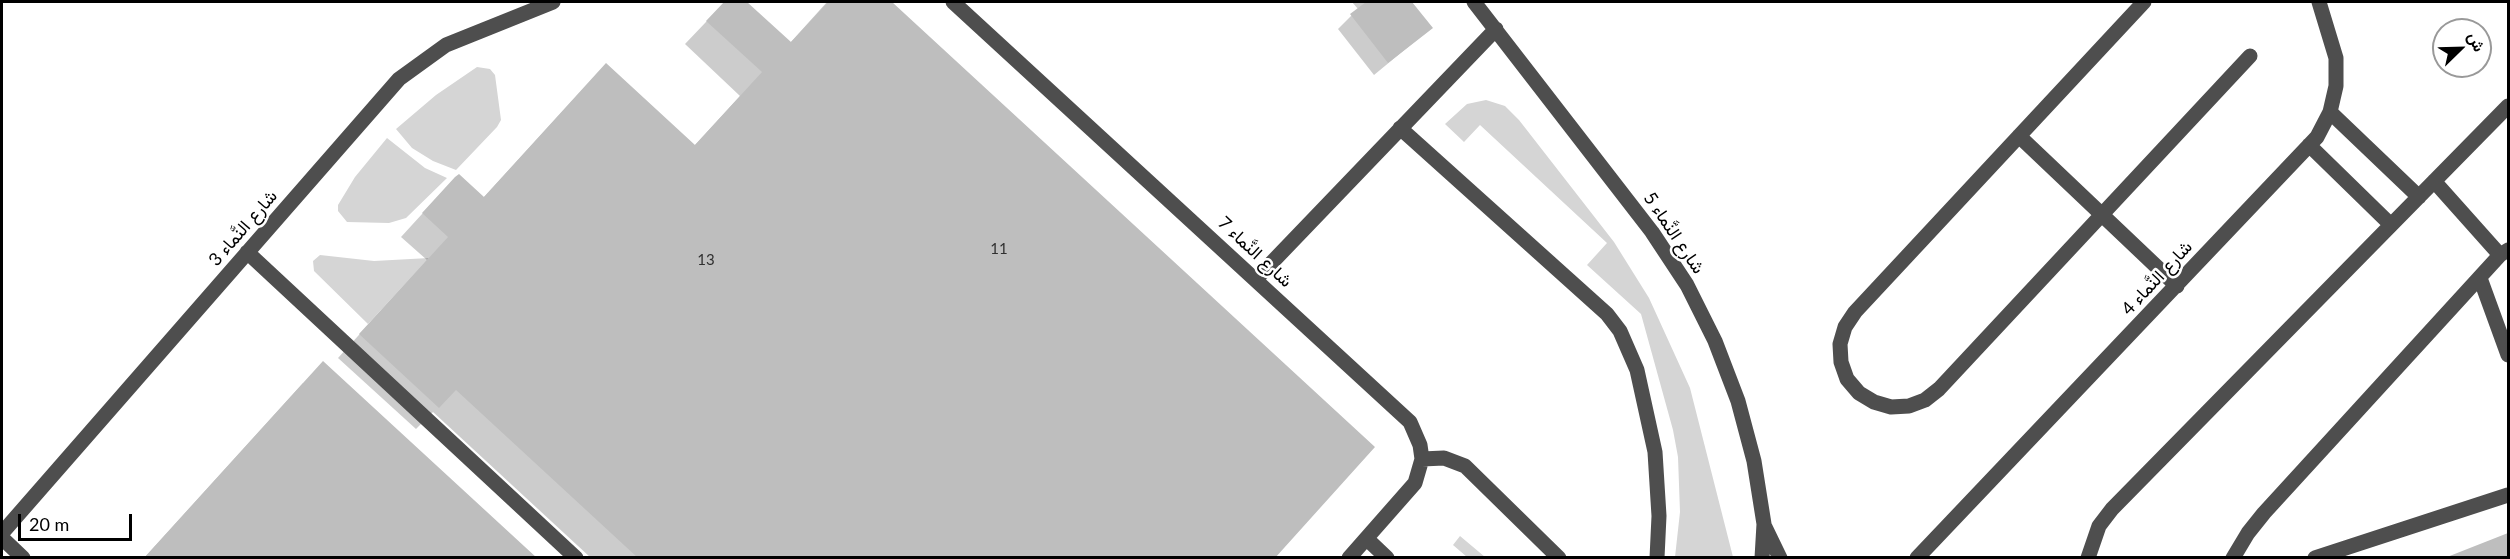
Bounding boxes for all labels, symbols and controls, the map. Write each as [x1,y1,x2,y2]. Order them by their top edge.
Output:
north arrow [2432,18,2492,78]
text: ش [2465,29,2490,54]
street label: شارع النَّماء 3 [204,186,282,270]
street label: شارع النَّماء 5 [1639,188,1709,278]
street label: شارع النَّماء 7 [1213,212,1297,292]
street label: شارع النَّماء 4 [2117,236,2197,320]
house number: 11 [990,240,1008,258]
house number: 13 [697,251,715,269]
scale bar [21,502,135,540]
text: 20 m [29,513,69,535]

